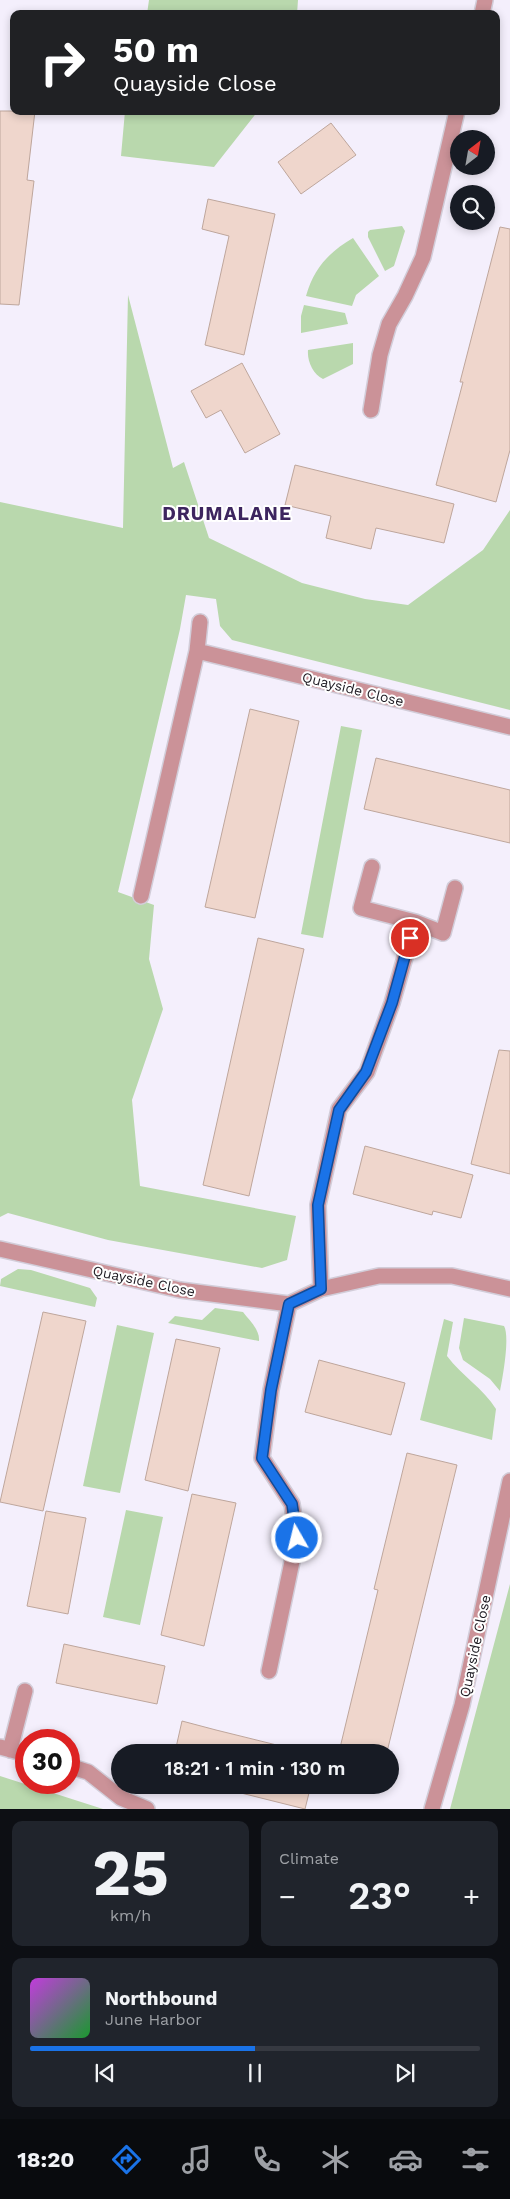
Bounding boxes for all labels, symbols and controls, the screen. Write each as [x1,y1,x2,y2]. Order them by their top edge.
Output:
text: 50 m [113,29,199,71]
icon: right [30,30,95,95]
text: Quayside Close [113,71,277,96]
north arrow [450,130,495,175]
map controls [450,130,495,230]
button: search [450,185,495,230]
district label: DRUMALANE [162,502,292,525]
street label: Quayside Close [301,669,405,709]
pin [389,917,431,959]
icon: arrive [396,924,424,952]
street label: Quayside Close [91,1262,197,1300]
position arrow [270,1511,322,1563]
street label: Quayside Close [456,1593,494,1699]
speed limit sign: 30 [15,1729,80,1794]
text: 18:21 · 1 min · 130 m [165,1757,345,1780]
text: 25 [92,1835,169,1911]
text: Climate [279,1849,339,1868]
text: 23° [348,1874,411,1918]
text: − [279,1880,296,1913]
text: + [463,1880,480,1913]
text: km/h [110,1906,151,1925]
text: Northbound [105,1987,217,2010]
text: June Harbor [105,2010,202,2029]
icon: previous [91,2059,119,2087]
icon: pause [241,2059,269,2087]
icon: next [391,2059,419,2087]
icon: directions [109,2142,144,2177]
icon: music [179,2142,214,2177]
icon: phone [249,2142,284,2177]
icon: climate [318,2142,353,2177]
icon: car [388,2142,423,2177]
icon: filters [458,2142,493,2177]
text: 18:20 [17,2147,75,2172]

